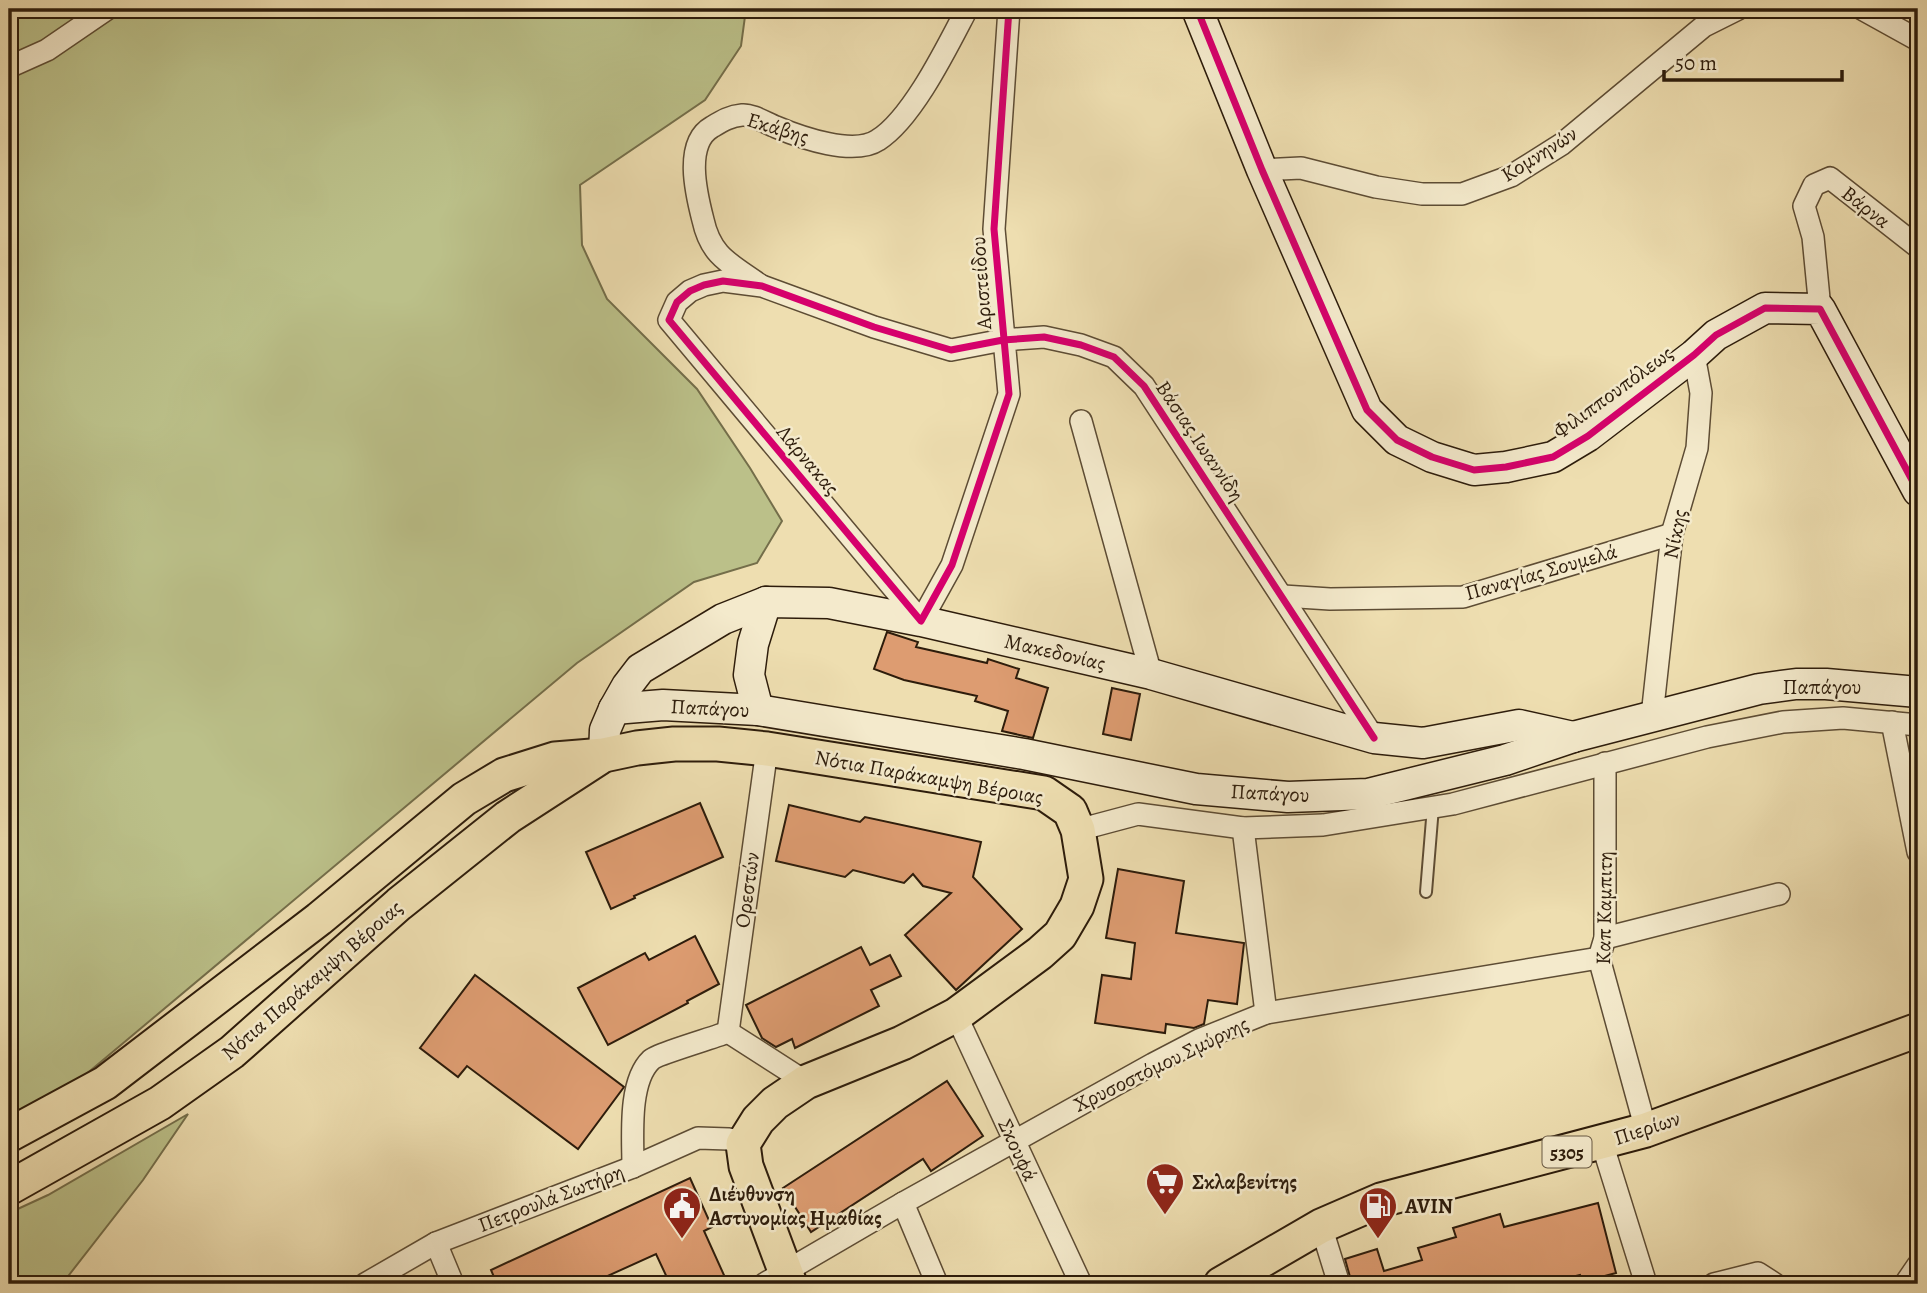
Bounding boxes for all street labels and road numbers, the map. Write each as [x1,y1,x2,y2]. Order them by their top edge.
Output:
street label: Εκάβης [744,105,812,151]
street label: Κομνηνών [1496,119,1583,188]
street label: Βάρνα [1836,179,1896,235]
street label: Αριστείδου [964,236,998,331]
street label: Φιλιππουπόλεως [1547,339,1679,445]
street label: Βάσιας Ιωαννίδη [1149,375,1251,507]
street label: Λάρνακας [770,418,846,501]
street label: Νίκης [1656,507,1694,561]
street label: Παναγίας Σουμελά [1462,537,1620,607]
street label: Μακεδονίας [1002,627,1108,677]
street label: Παπάγου [1783,673,1861,701]
street label: Παπάγου [670,692,750,724]
street label: Νότια Παράκαμψη Βέροιας [813,743,1045,811]
street label: Παπάγου [1230,777,1310,809]
street label: Ορεστών [728,850,766,930]
street label: Καπ Καμπιτη [1589,851,1619,965]
street label: Νότια Παράκαμψη Βέροιας [216,894,408,1066]
street label: Χρυσοστόμου Σμύρνης [1069,1009,1253,1119]
street label: Πιερίων [1610,1104,1684,1152]
street label: Σκουφά [991,1114,1045,1186]
road number: 5305 [1542,1136,1592,1168]
street label: Πετρουλά Σωτήρη [474,1157,628,1239]

